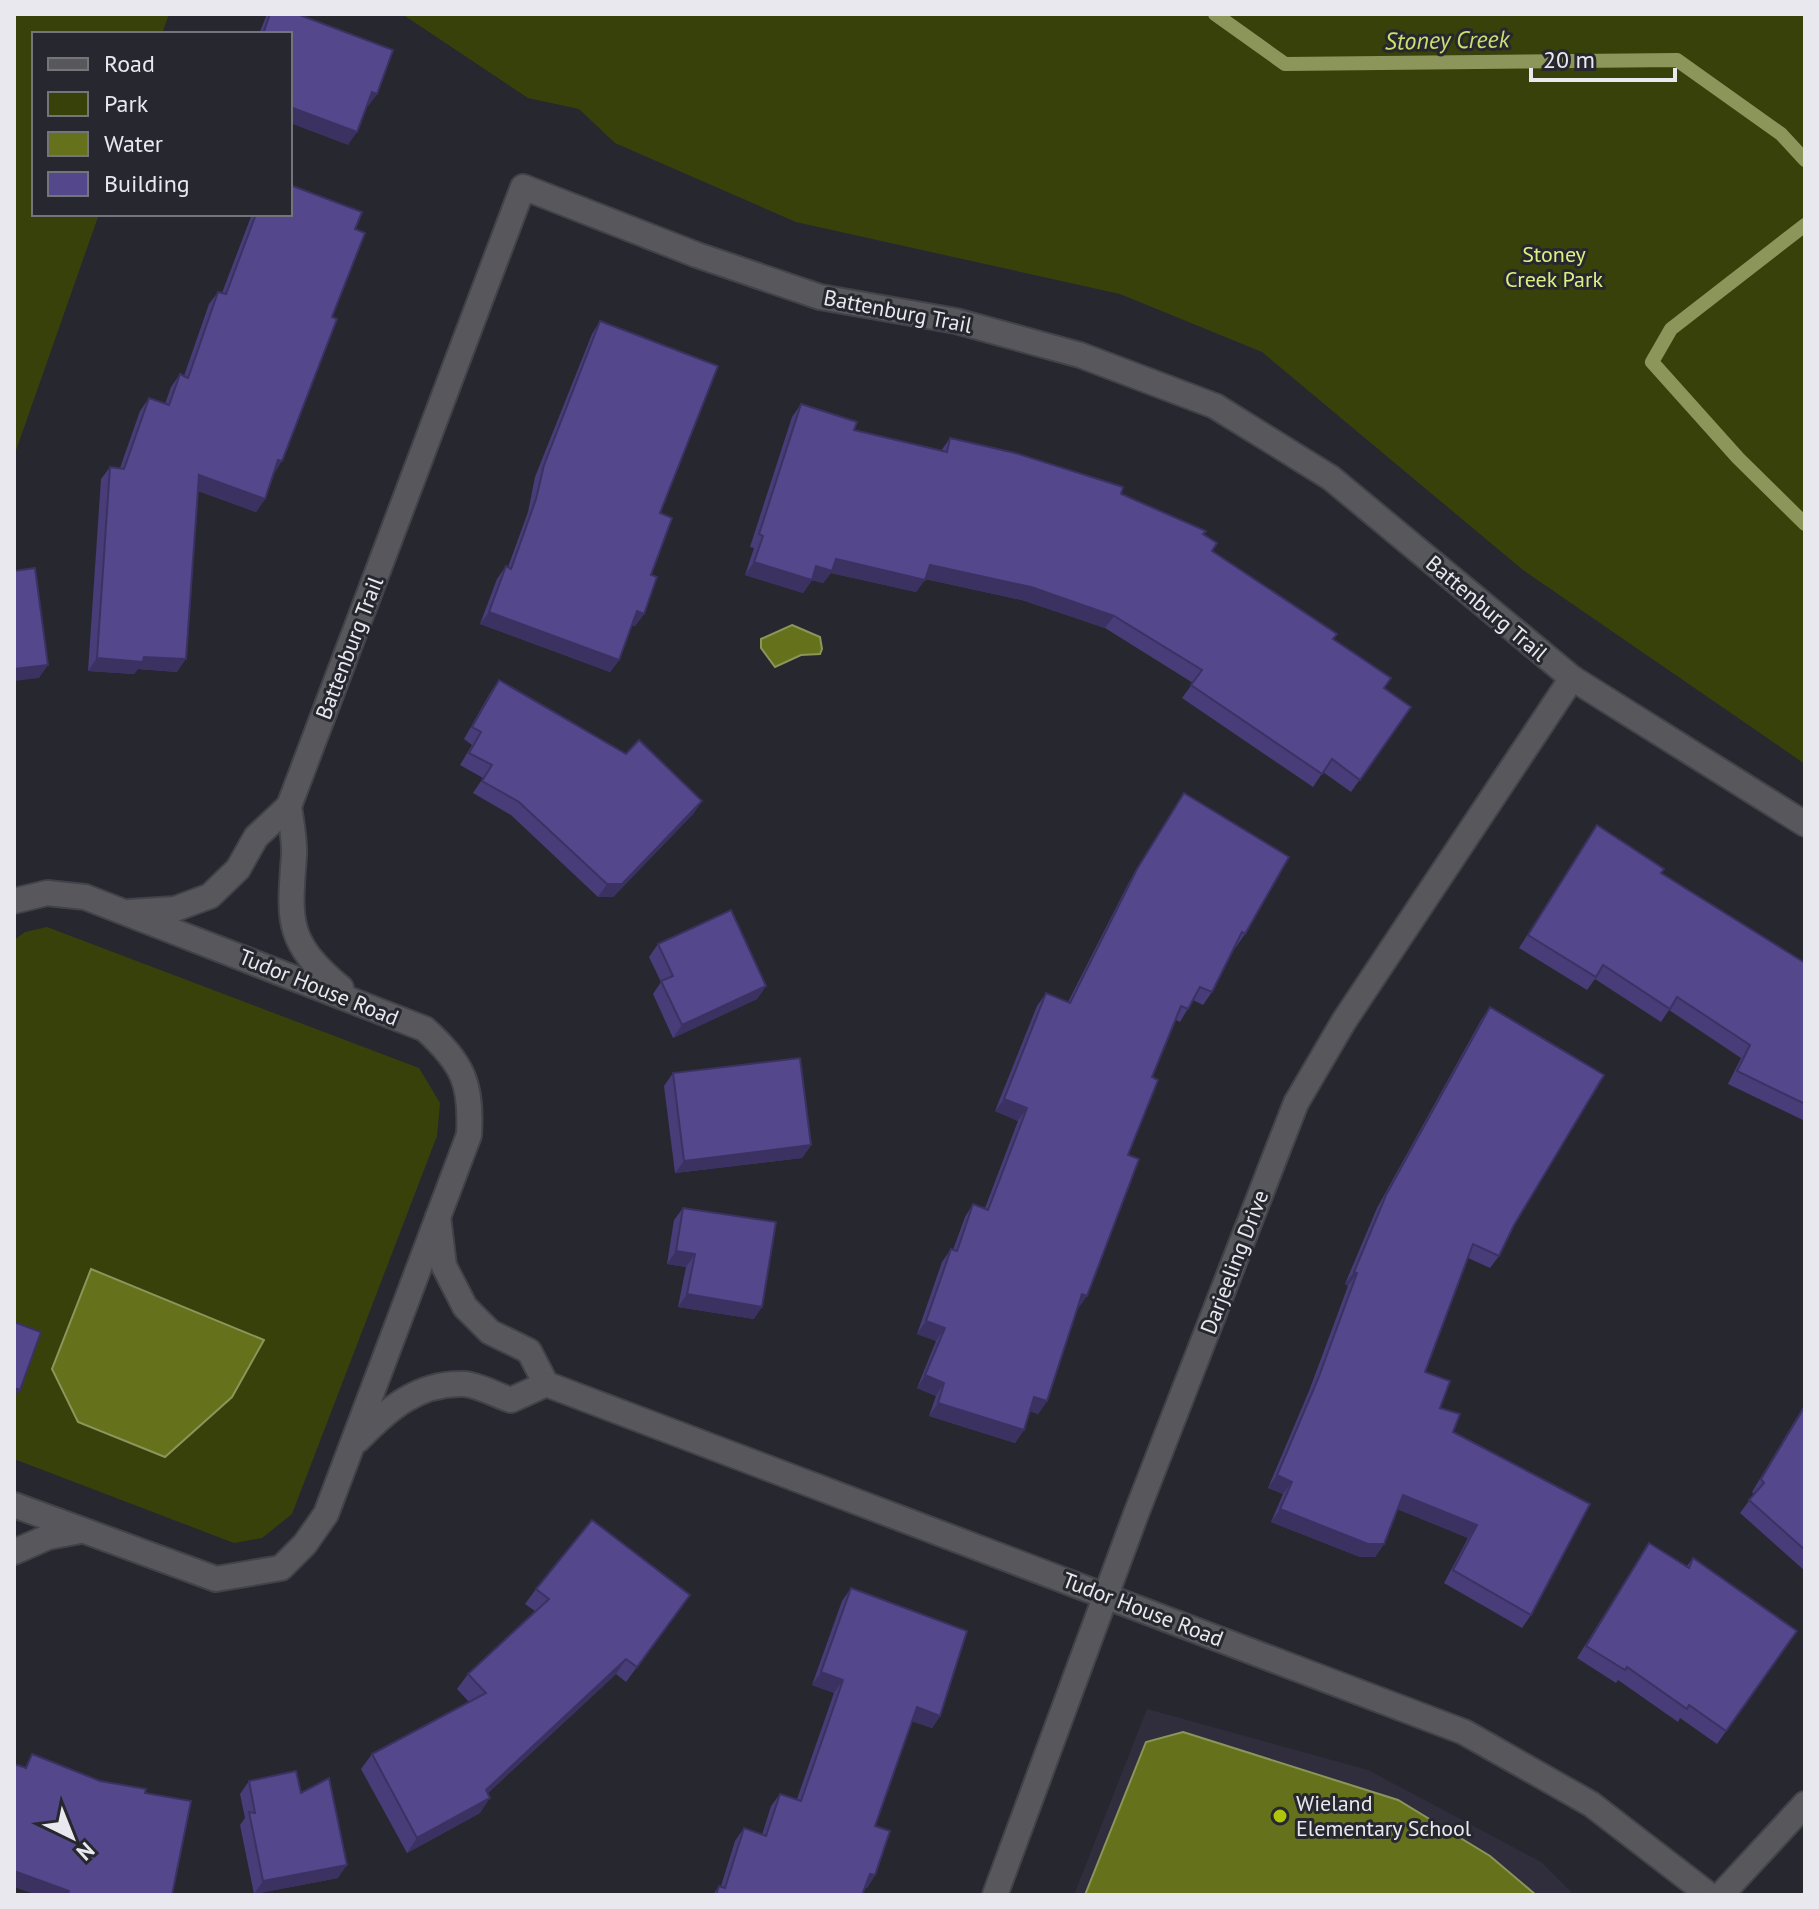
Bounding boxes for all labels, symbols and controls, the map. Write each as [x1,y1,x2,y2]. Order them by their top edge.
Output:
water label: Stoney Creek [1384,23,1511,57]
legend [32,32,292,216]
scale bar [1531,32,1675,82]
text: 20 m [1543,44,1595,75]
text: Road [104,48,155,79]
text: Park [104,88,149,119]
text: Water [104,128,163,159]
text: Building [104,168,190,199]
park label: Stoney Creek Park [1505,240,1603,293]
street label: Battenburg Trail [821,283,975,339]
street label: Battenburg Trail [1420,549,1554,667]
street label: Battenburg Trail [309,572,389,723]
street label: Tudor House Road [235,942,403,1032]
street label: Darjeeling Drive [1194,1186,1274,1338]
street label: Tudor House Road [1059,1565,1227,1653]
place label: Wieland Elementary School [1296,1789,1472,1842]
north arrow [32,1797,112,1877]
marker: Wieland Elementary School [1271,1807,1289,1825]
text: N [71,1836,100,1867]

